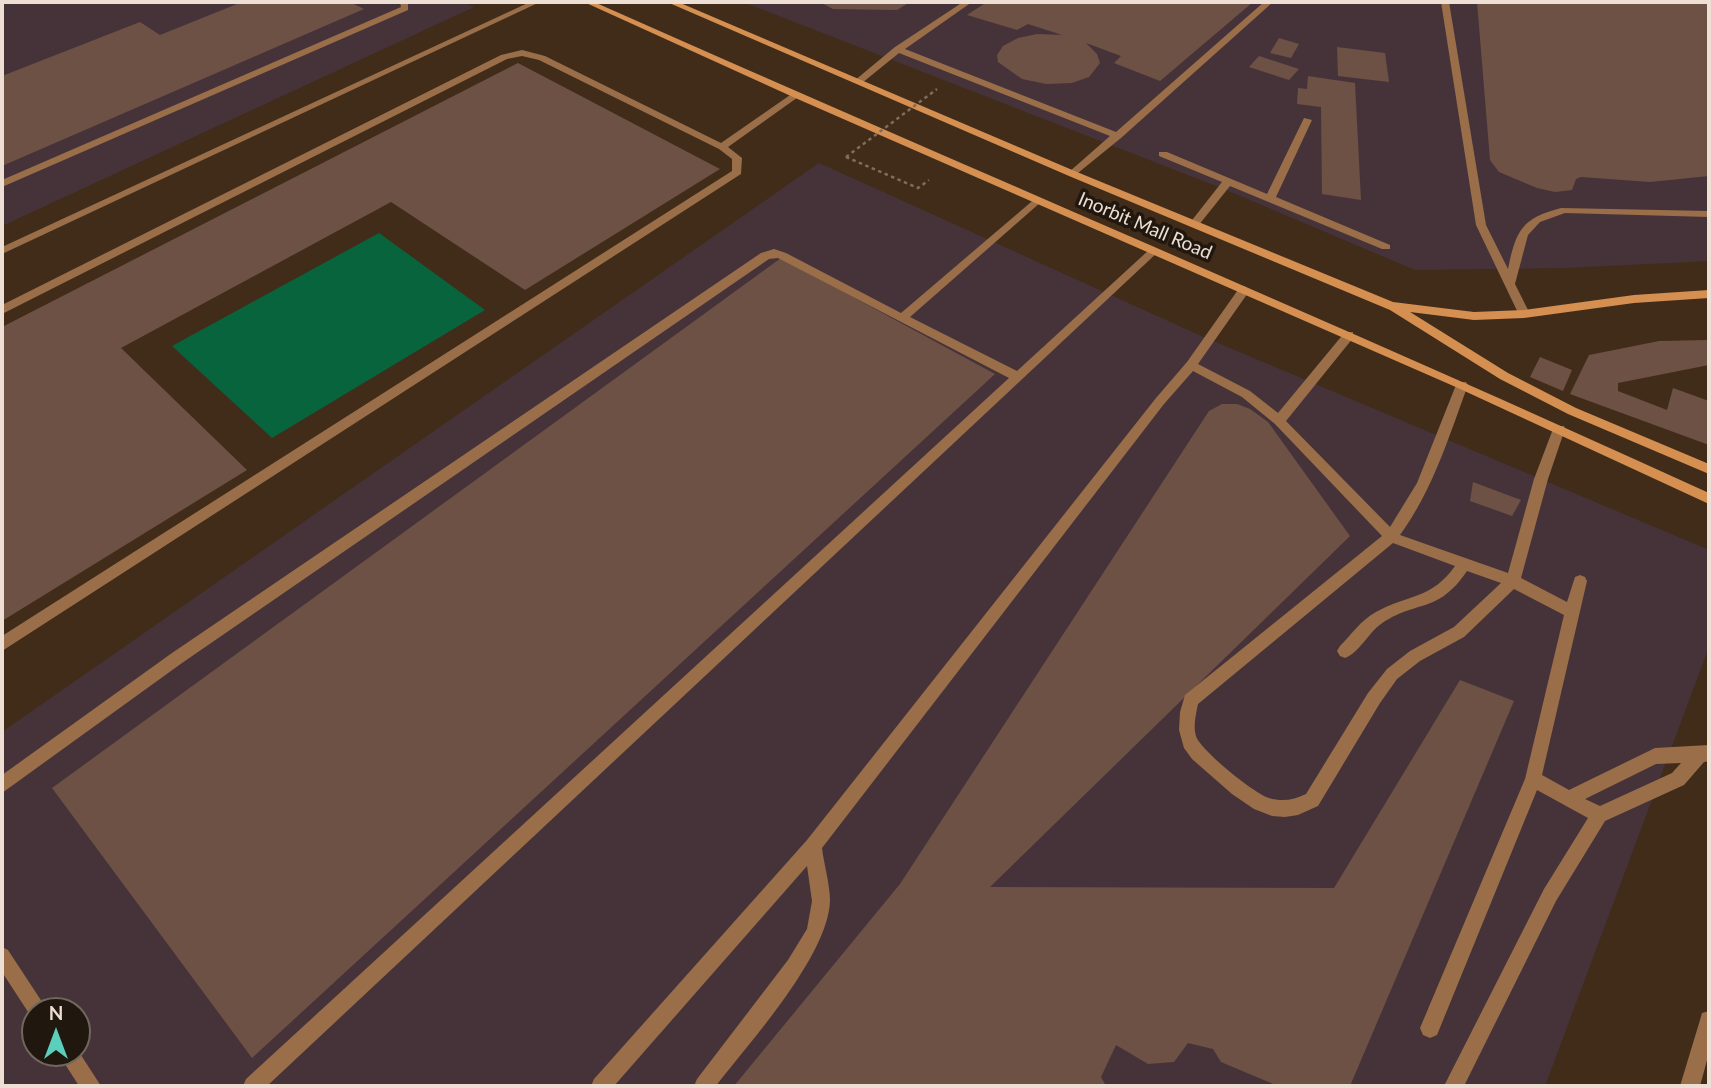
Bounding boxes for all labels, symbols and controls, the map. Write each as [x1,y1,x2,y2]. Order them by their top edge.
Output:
street label: Inorbit Mall Road [1075,188,1215,264]
north arrow [21,997,91,1067]
text: N [49,1001,63,1024]

